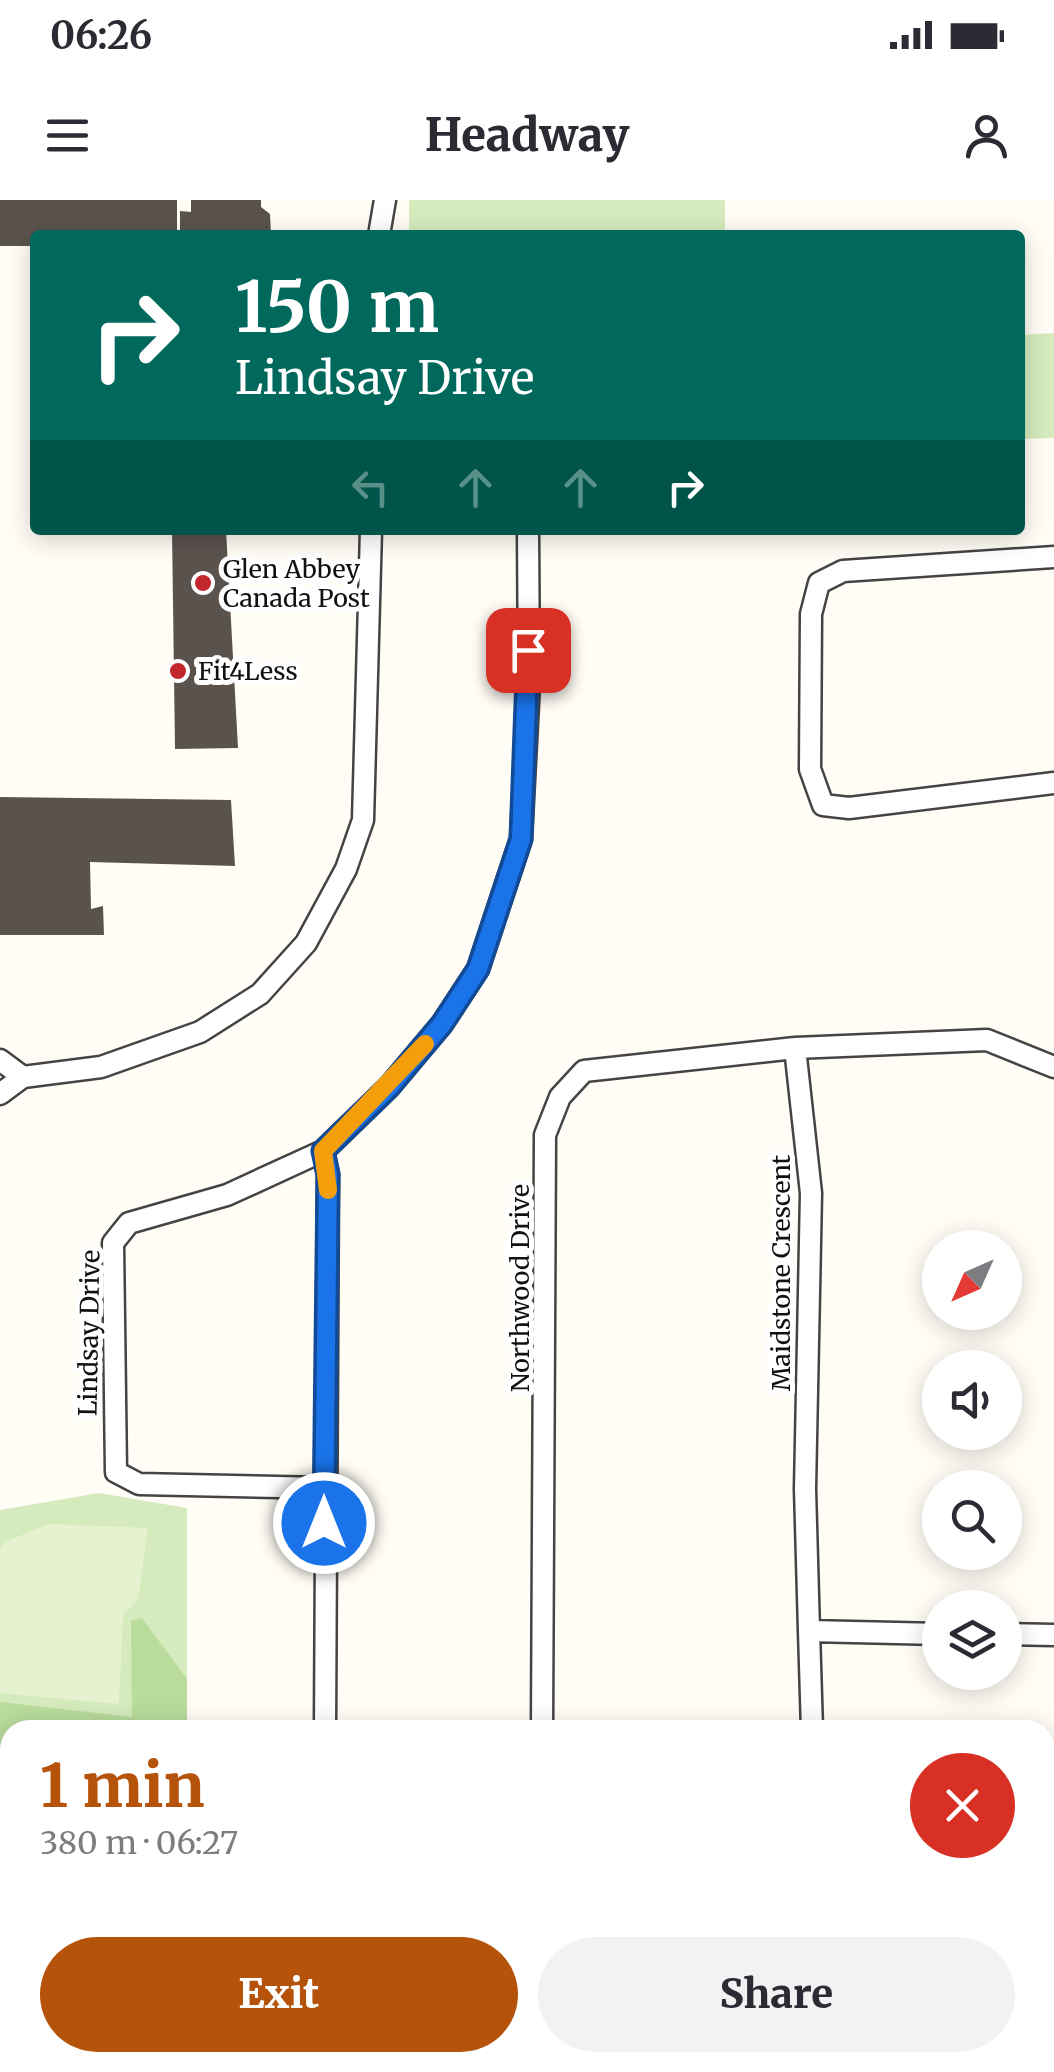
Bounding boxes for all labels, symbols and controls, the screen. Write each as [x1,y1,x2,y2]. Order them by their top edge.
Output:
text: 06:26 [50,12,152,59]
text: Headway [425,107,629,163]
icon: menu [40,108,95,163]
icon: person [959,108,1014,163]
text: 150 m [235,263,439,351]
icon: right [70,270,200,400]
text: Lindsay Drive [235,350,534,406]
icon: left [343,460,398,515]
icon: ahead [448,460,503,515]
icon: ahead [553,460,608,515]
icon: right [658,460,713,515]
place label: Glen Abbey Canada Post [223,553,370,614]
marker: Glen Abbey Canada Post [192,572,214,594]
pin [486,608,571,693]
icon: arrive [501,623,556,678]
place label: Fit4Less [198,655,298,687]
marker: Fit4Less [167,660,189,682]
street label: Maidstone Crescent [765,1154,797,1391]
street label: Northwood Drive [504,1184,536,1392]
north arrow [922,1230,1022,1330]
map controls [922,1230,1022,1690]
street label: Lindsay Drive [72,1250,106,1416]
button: sound [922,1350,1022,1450]
button: search [922,1470,1022,1570]
position arrow [272,1471,376,1575]
button: layers [922,1590,1022,1690]
text: 1 min [40,1748,204,1823]
button: close [910,1753,1015,1858]
text: 380 m · 06:27 [40,1823,238,1863]
button: Exit [40,1937,518,2052]
button: Share [538,1937,1015,2052]

